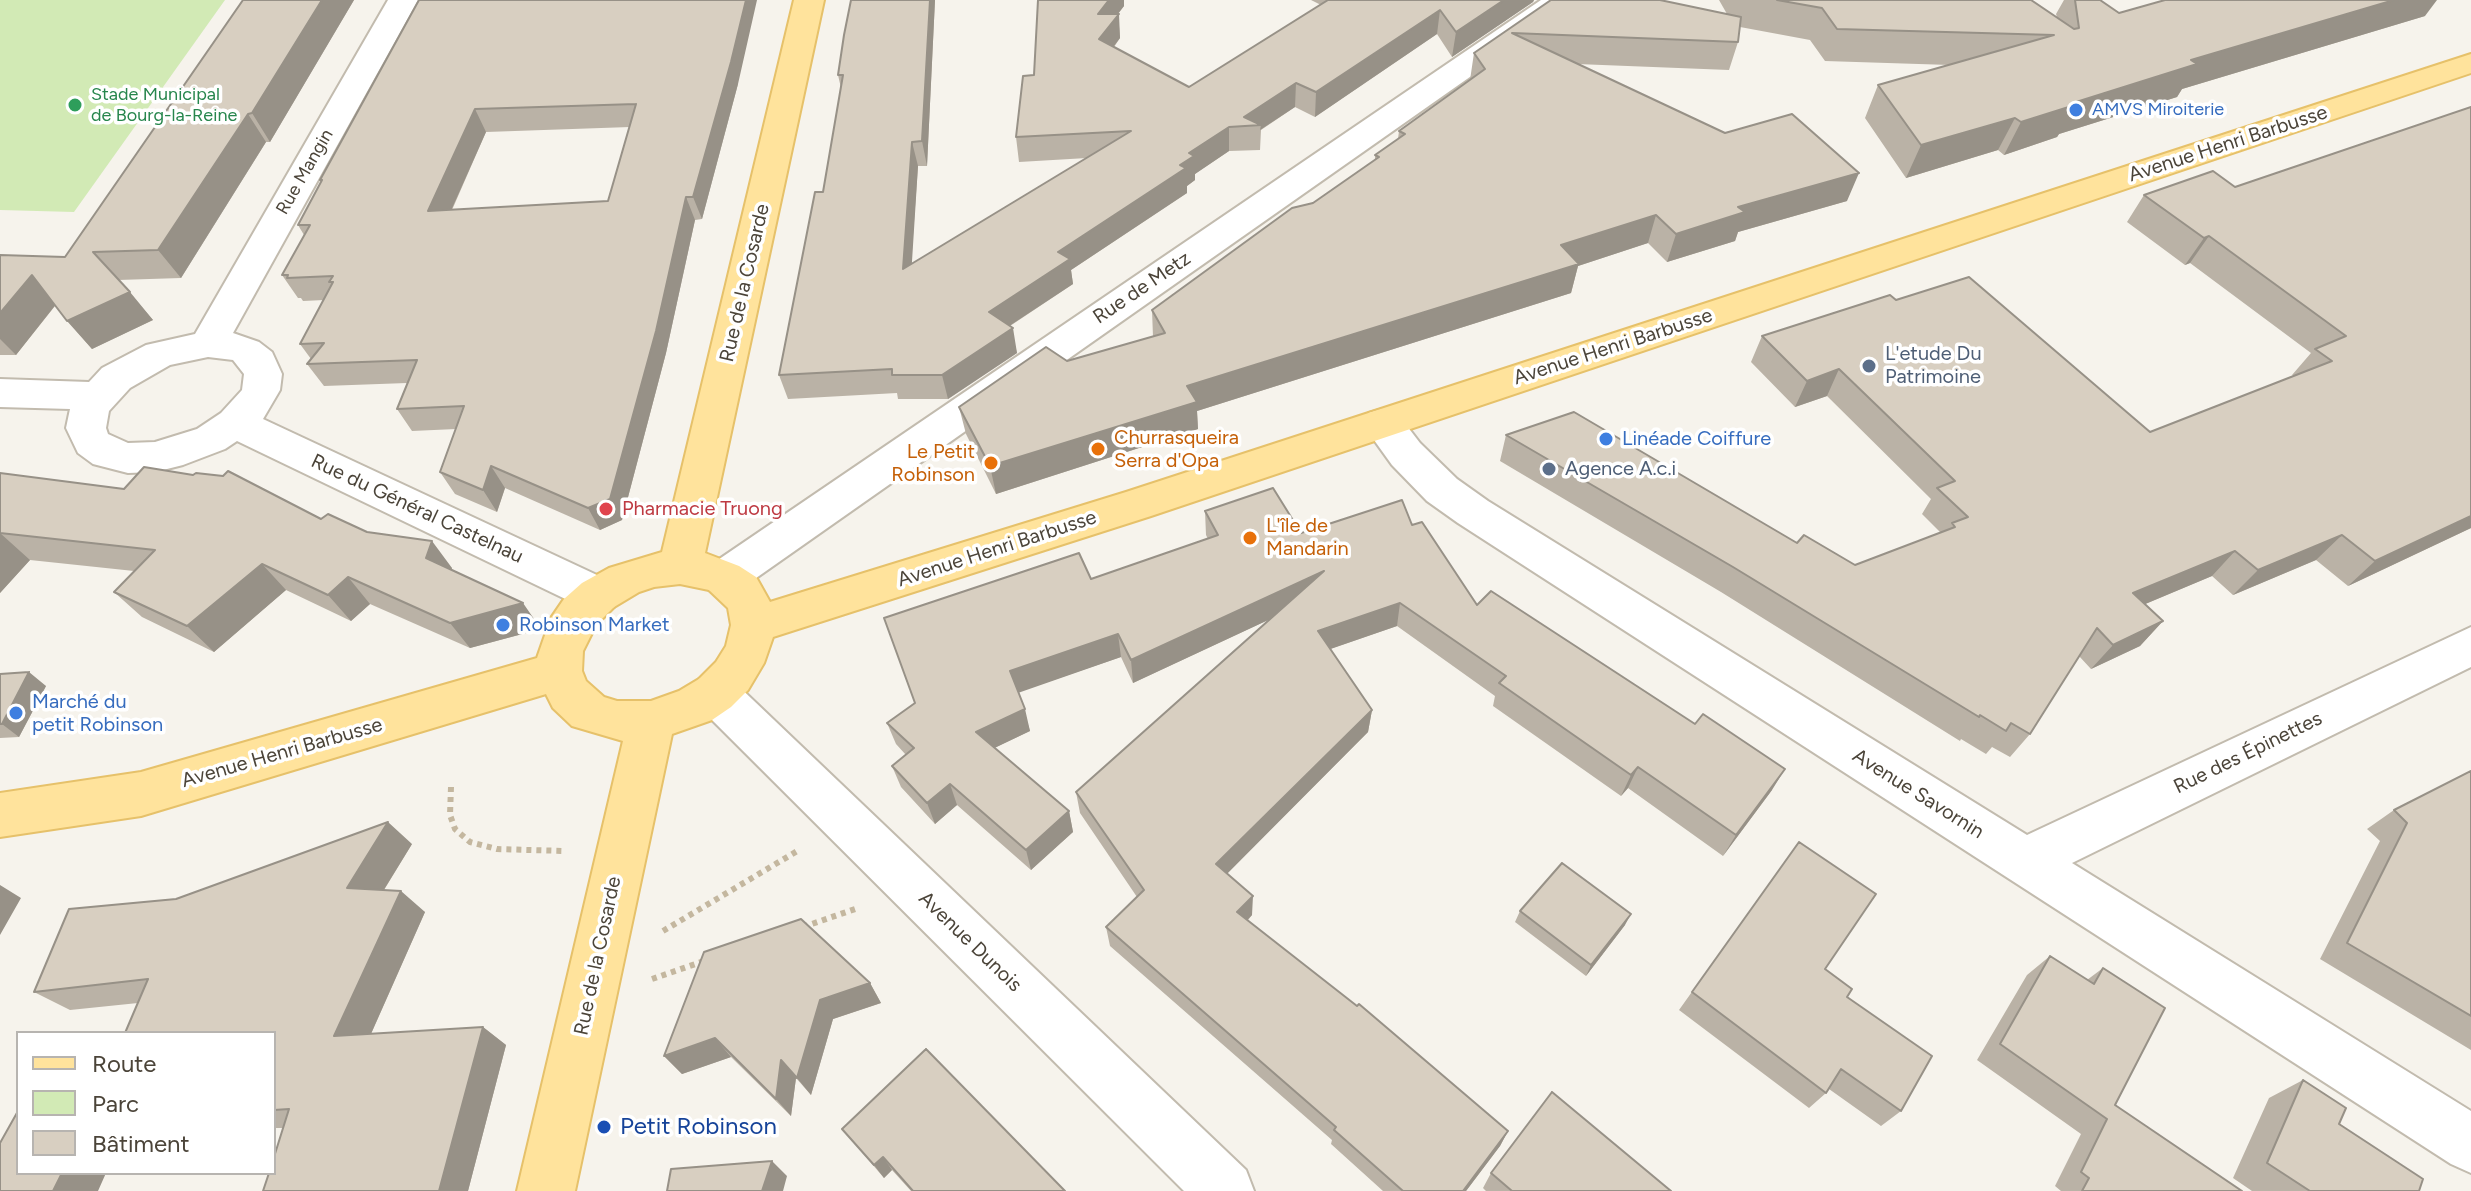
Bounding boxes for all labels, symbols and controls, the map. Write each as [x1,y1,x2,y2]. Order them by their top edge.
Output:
place label: Stade Municipal de Bourg-la-Reine [91,84,237,126]
marker: Stade Municipal de Bourg-la-Reine [66,96,84,114]
place label: AMVS Miroiterie [2092,99,2224,121]
marker: AMVS Miroiterie [2067,101,2085,119]
street label: Avenue Henri Barbusse [2126,101,2330,187]
street label: Rue Mangin [272,126,338,218]
street label: Rue de la Cosarde [715,202,775,364]
street label: Rue de Metz [1089,247,1195,329]
street label: Avenue Henri Barbusse [1511,304,1715,390]
place label: L'etude Du Patrimoine [1885,342,1982,389]
marker: L'etude Du Patrimoine [1860,357,1878,375]
place label: Churrasqueira Serra d'Opa [1114,426,1239,473]
place label: Linéade Coiffure [1622,427,1771,451]
marker: Linéade Coiffure [1597,430,1615,448]
place label: Le Petit Robinson [891,440,975,487]
marker: Churrasqueira Serra d'Opa [1089,440,1107,458]
street label: Rue du Général Castelnau [307,449,527,569]
marker: Le Petit Robinson [982,454,1000,472]
place label: Agence A.c.i [1565,457,1676,481]
marker: Agence A.c.i [1540,460,1558,478]
place label: Pharmacie Truong [622,497,783,521]
marker: Pharmacie Truong [597,500,615,518]
street label: Avenue Henri Barbusse [895,506,1099,592]
place label: L'île de Mandarin [1266,514,1349,561]
marker: L'île de Mandarin [1241,529,1259,547]
place label: Robinson Market [519,613,670,637]
marker: Robinson Market [494,616,512,634]
place label: Marché du petit Robinson [32,690,163,737]
marker: Marché du petit Robinson [7,704,25,722]
street label: Rue des Épinettes [2170,707,2326,799]
street label: Avenue Henri Barbusse [179,713,385,793]
street label: Avenue Savornin [1848,744,1988,844]
street label: Rue de la Cosarde [569,874,627,1038]
street label: Avenue Dunois [913,887,1027,997]
legend [16,1031,276,1175]
text: Route [92,1049,156,1078]
text: Parc [92,1089,139,1118]
place label: Petit Robinson [620,1113,777,1141]
marker: Petit Robinson [595,1118,613,1136]
text: Bâtiment [92,1129,190,1158]

